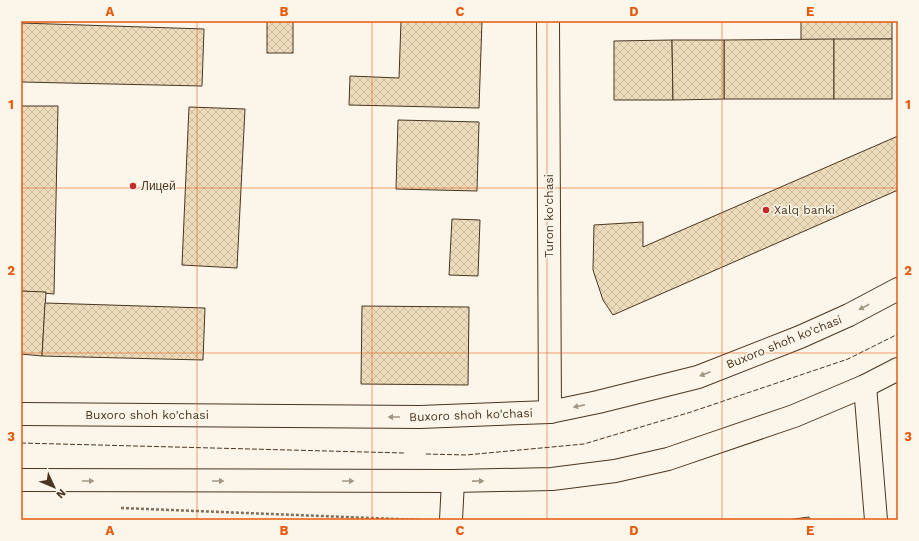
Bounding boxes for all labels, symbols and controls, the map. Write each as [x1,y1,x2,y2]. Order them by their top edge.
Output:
text: A [106,4,115,19]
text: B [280,4,289,19]
text: C [456,4,465,19]
text: D [629,4,639,19]
text: E [806,4,814,19]
text: 1 [8,97,14,112]
text: 1 [905,97,911,112]
street label: Turon ko'chasi [542,174,556,258]
place label: Лицей [141,179,176,193]
marker: Лицей [128,181,138,191]
place label: Xalq banki [774,203,835,217]
marker: Xalq banki [761,205,771,215]
text: 2 [7,263,15,278]
text: 2 [904,263,912,278]
one-way arrow [858,304,869,311]
street label: Buxoro shoh ko'chasi [724,312,844,372]
one-way arrow [699,371,711,377]
one-way arrow [573,403,585,409]
street label: Buxoro shoh ko'chasi [409,406,533,424]
street label: Buxoro shoh ko'chasi [85,408,209,422]
one-way arrow [387,414,400,420]
text: 3 [7,429,15,444]
text: 3 [904,429,912,444]
north arrow [34,467,74,507]
one-way arrow [472,477,484,484]
one-way arrow [82,478,95,484]
one-way arrow [212,478,225,484]
one-way arrow [342,478,355,484]
text: N [53,486,68,501]
text: A [106,523,115,538]
text: B [280,523,289,538]
text: C [456,523,465,538]
text: D [629,523,639,538]
text: E [806,523,814,538]

